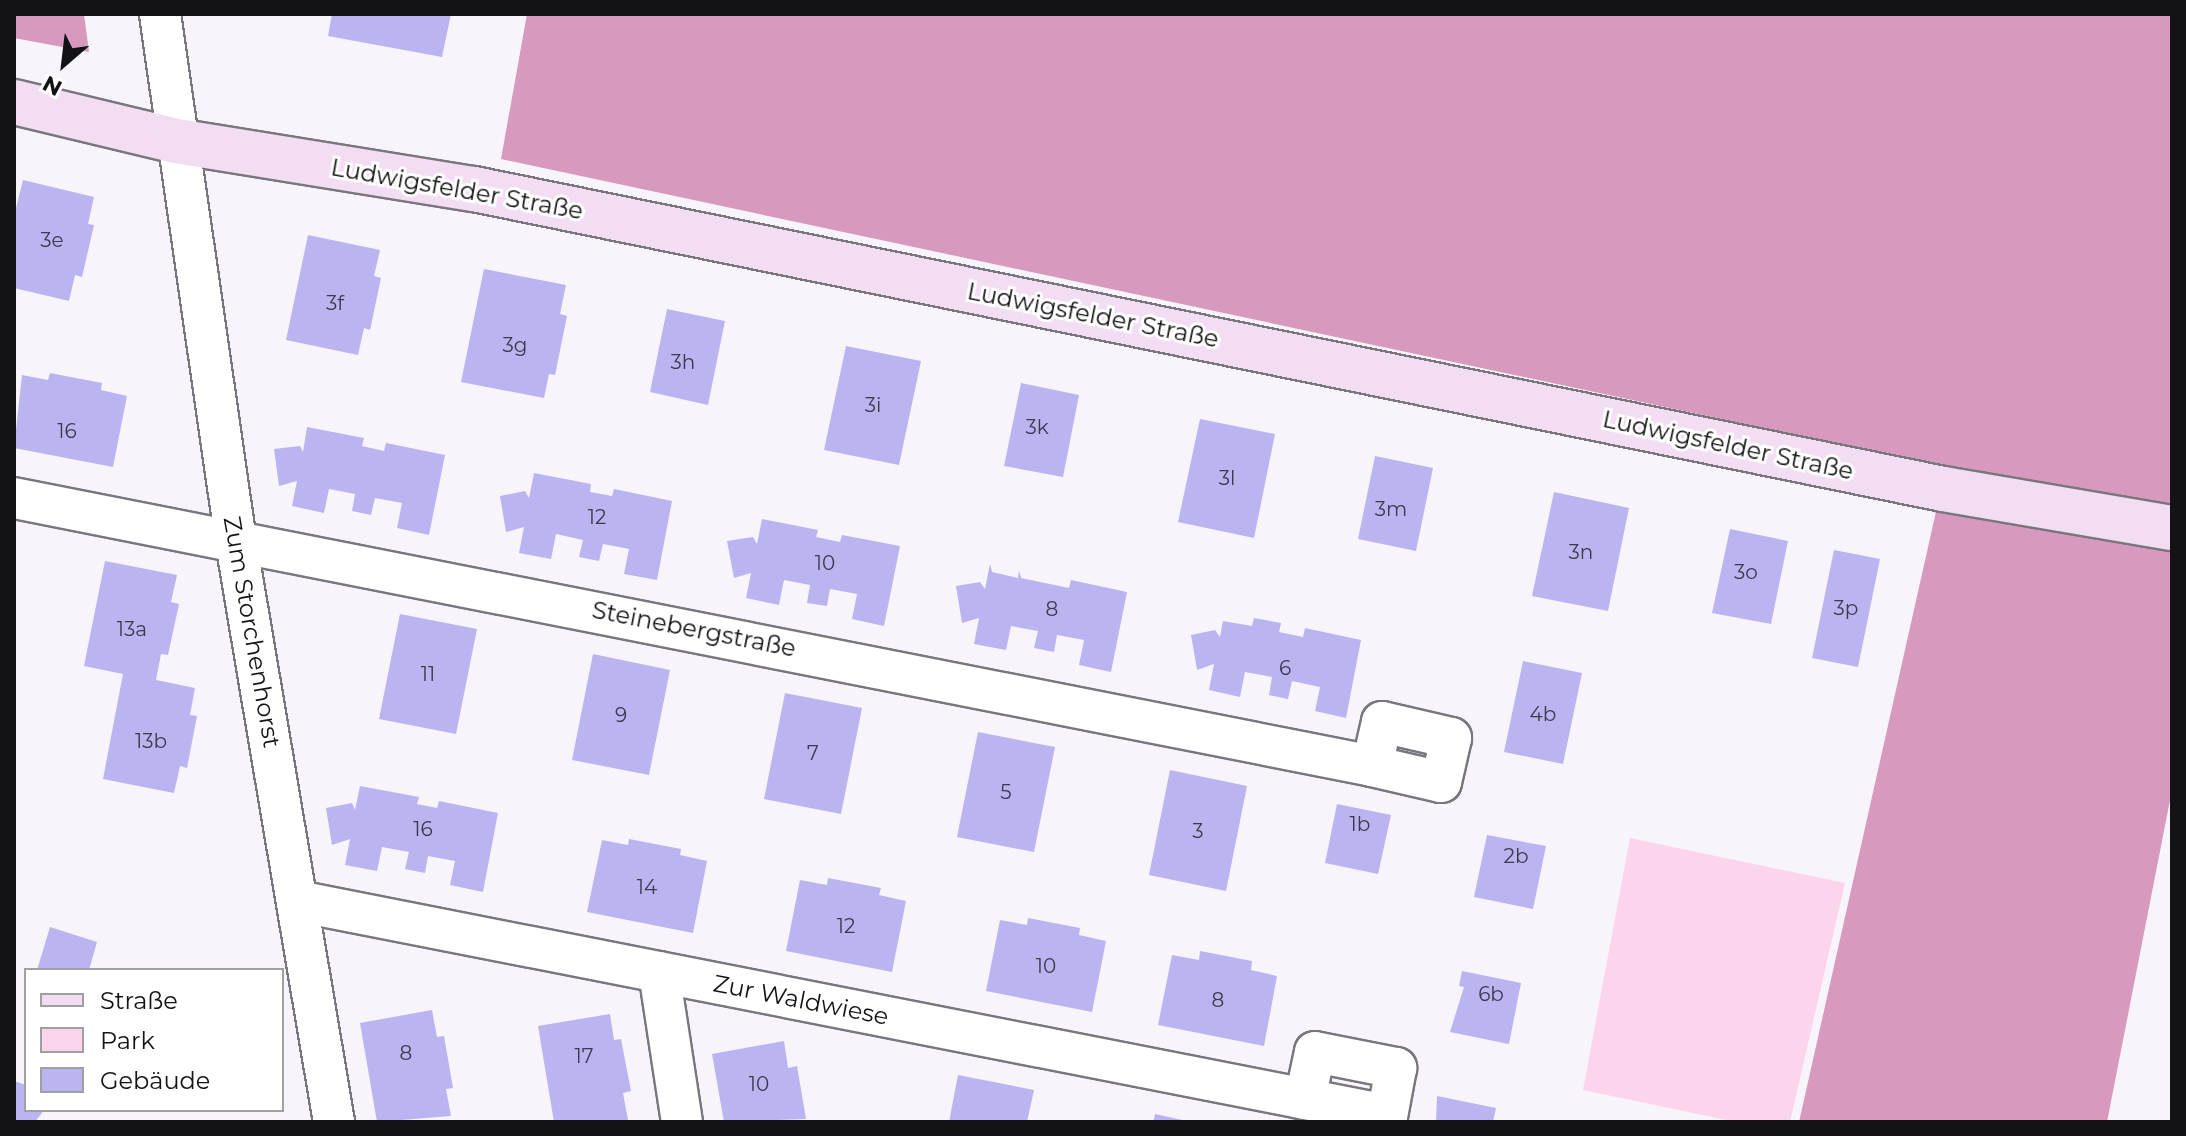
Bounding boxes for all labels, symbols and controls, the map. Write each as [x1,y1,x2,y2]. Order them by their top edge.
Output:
north arrow [24,24,104,104]
text: N [38,70,67,102]
street label: Ludwigsfelder Straße [329,153,585,225]
house number: 3e [40,228,64,252]
street label: Ludwigsfelder Straße [965,276,1221,354]
house number: 3f [326,291,344,315]
house number: 3g [503,333,527,357]
house number: 3h [671,350,695,374]
house number: 3i [865,393,881,417]
street label: Ludwigsfelder Straße [1600,404,1856,486]
house number: 3k [1025,415,1049,439]
house number: 16 [57,419,77,443]
house number: 3l [1219,466,1235,490]
house number: 3m [1375,497,1407,521]
house number: 12 [588,505,606,529]
street label: Zum Storchenhorst [217,514,287,750]
house number: 3n [1569,540,1593,564]
house number: 10 [815,551,835,575]
house number: 3o [1734,560,1758,584]
street label: Steinebergstraße [590,595,798,663]
house number: 3p [1834,596,1858,620]
house number: 8 [1046,597,1058,621]
house number: 13a [117,617,147,641]
house number: 6 [1279,656,1291,680]
house number: 11 [421,662,435,686]
house number: 4b [1530,702,1556,726]
house number: 9 [615,703,627,727]
house number: 13b [135,729,167,753]
house number: 7 [807,741,819,765]
house number: 5 [1000,780,1012,804]
house number: 1b [1350,812,1370,836]
house number: 16 [413,817,433,841]
house number: 3 [1192,819,1204,843]
house number: 2b [1504,844,1528,868]
house number: 14 [637,875,657,899]
house number: 12 [837,914,855,938]
house number: 10 [1036,954,1056,978]
legend [24,968,284,1112]
street label: Zur Waldwiese [711,969,891,1031]
house number: 6b [1478,982,1504,1006]
text: Straße [100,986,178,1015]
house number: 8 [1212,988,1224,1012]
text: Park [100,1026,155,1055]
house number: 8 [400,1041,412,1065]
house number: 17 [575,1044,593,1068]
text: Gebäude [100,1066,210,1095]
house number: 10 [749,1072,769,1096]

